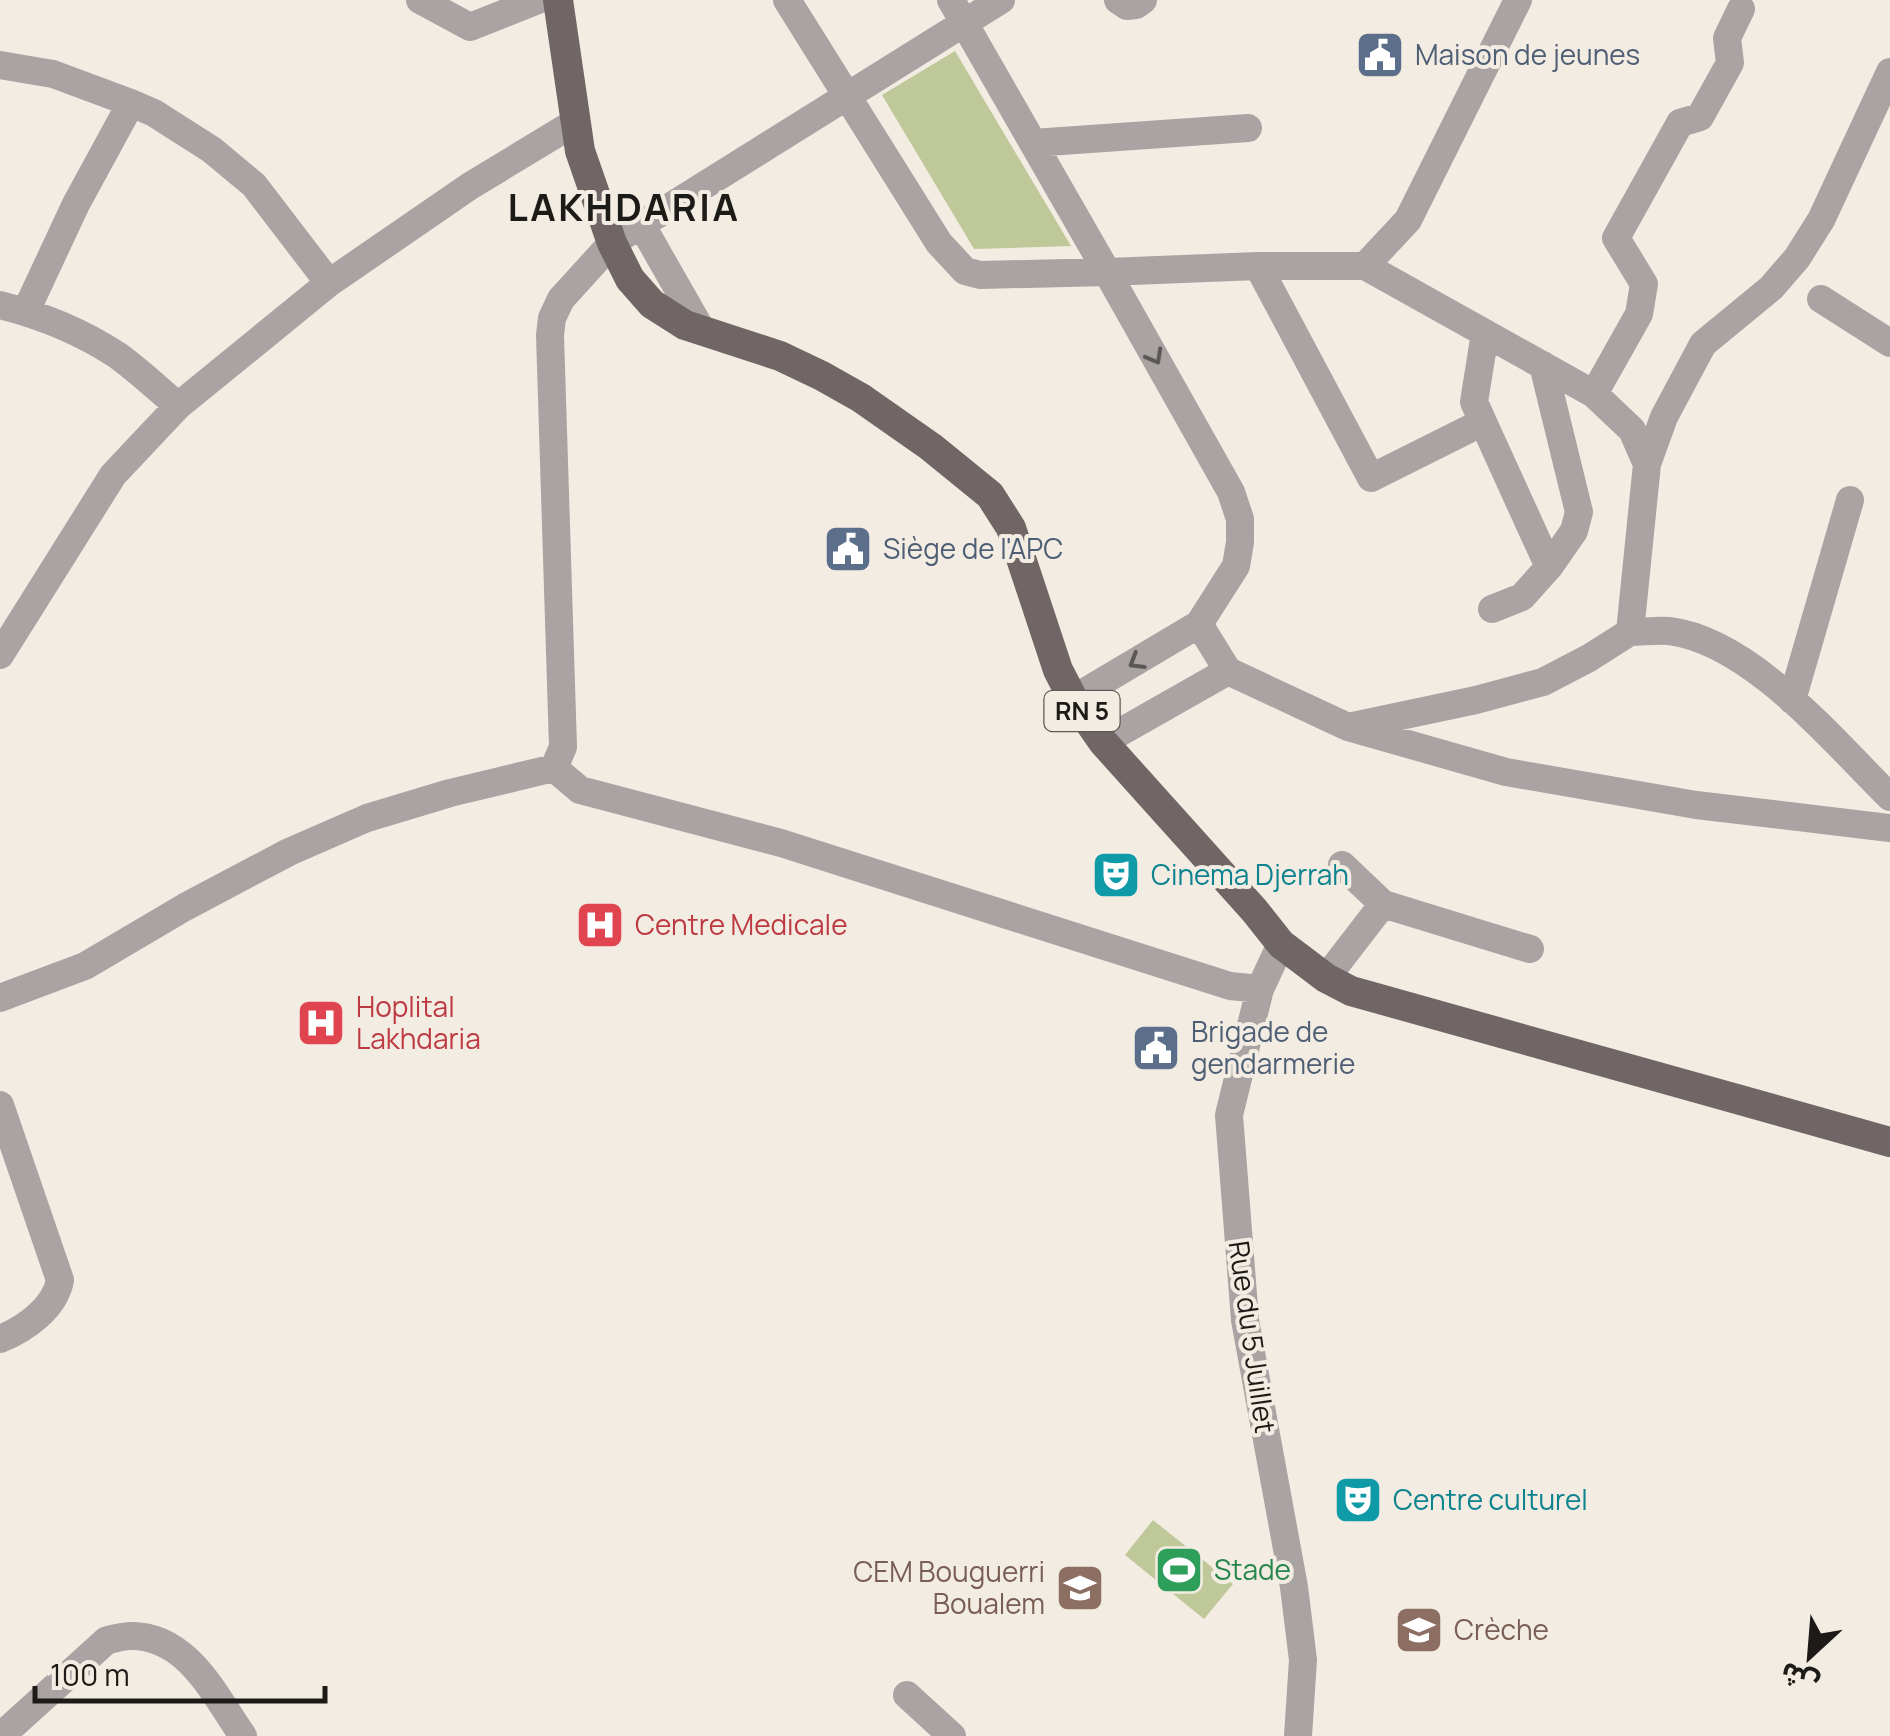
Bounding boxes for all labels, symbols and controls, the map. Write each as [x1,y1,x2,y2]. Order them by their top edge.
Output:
public building icon: Maison de jeunes [1354,29,1406,81]
place label: Maison de jeunes [1415,35,1640,73]
district label: LAKHDARIA [508,180,740,232]
one-way arrow [1143,346,1162,364]
public building icon: Siège de l'APC [822,523,874,575]
place label: Siège de l'APC [883,529,1063,567]
one-way arrow [1129,650,1147,669]
road number: RN 5 [1044,691,1120,731]
theatre icon: Cinema Djerrah [1090,849,1142,901]
place label: Cinema Djerrah [1151,855,1349,893]
hospital icon: Centre Medicale [574,899,626,951]
place label: Centre Medicale [635,905,848,943]
place label: Hoplital Lakhdaria [356,987,481,1057]
hospital icon: Hoplital Lakhdaria [295,997,347,1049]
place label: Brigade de gendarmerie [1191,1012,1355,1082]
public building icon: Brigade de gendarmerie [1130,1022,1182,1074]
street label: Rue du 5 Juillet [1221,1238,1285,1435]
theatre icon: Centre culturel [1332,1474,1384,1526]
place label: Centre culturel [1393,1480,1588,1518]
sports icon: Stade [1153,1544,1205,1596]
place label: Stade [1214,1550,1291,1588]
place label: CEM Bouguerri Boualem [853,1552,1045,1622]
school or university icon: CEM Bouguerri Boualem [1054,1562,1106,1614]
school or university icon: Crèche [1393,1604,1445,1656]
north arrow [1760,1606,1860,1706]
place label: Crèche [1454,1610,1549,1648]
scale bar [35,1641,325,1703]
text: 100 m [50,1654,130,1695]
text: ش [1773,1654,1824,1705]

